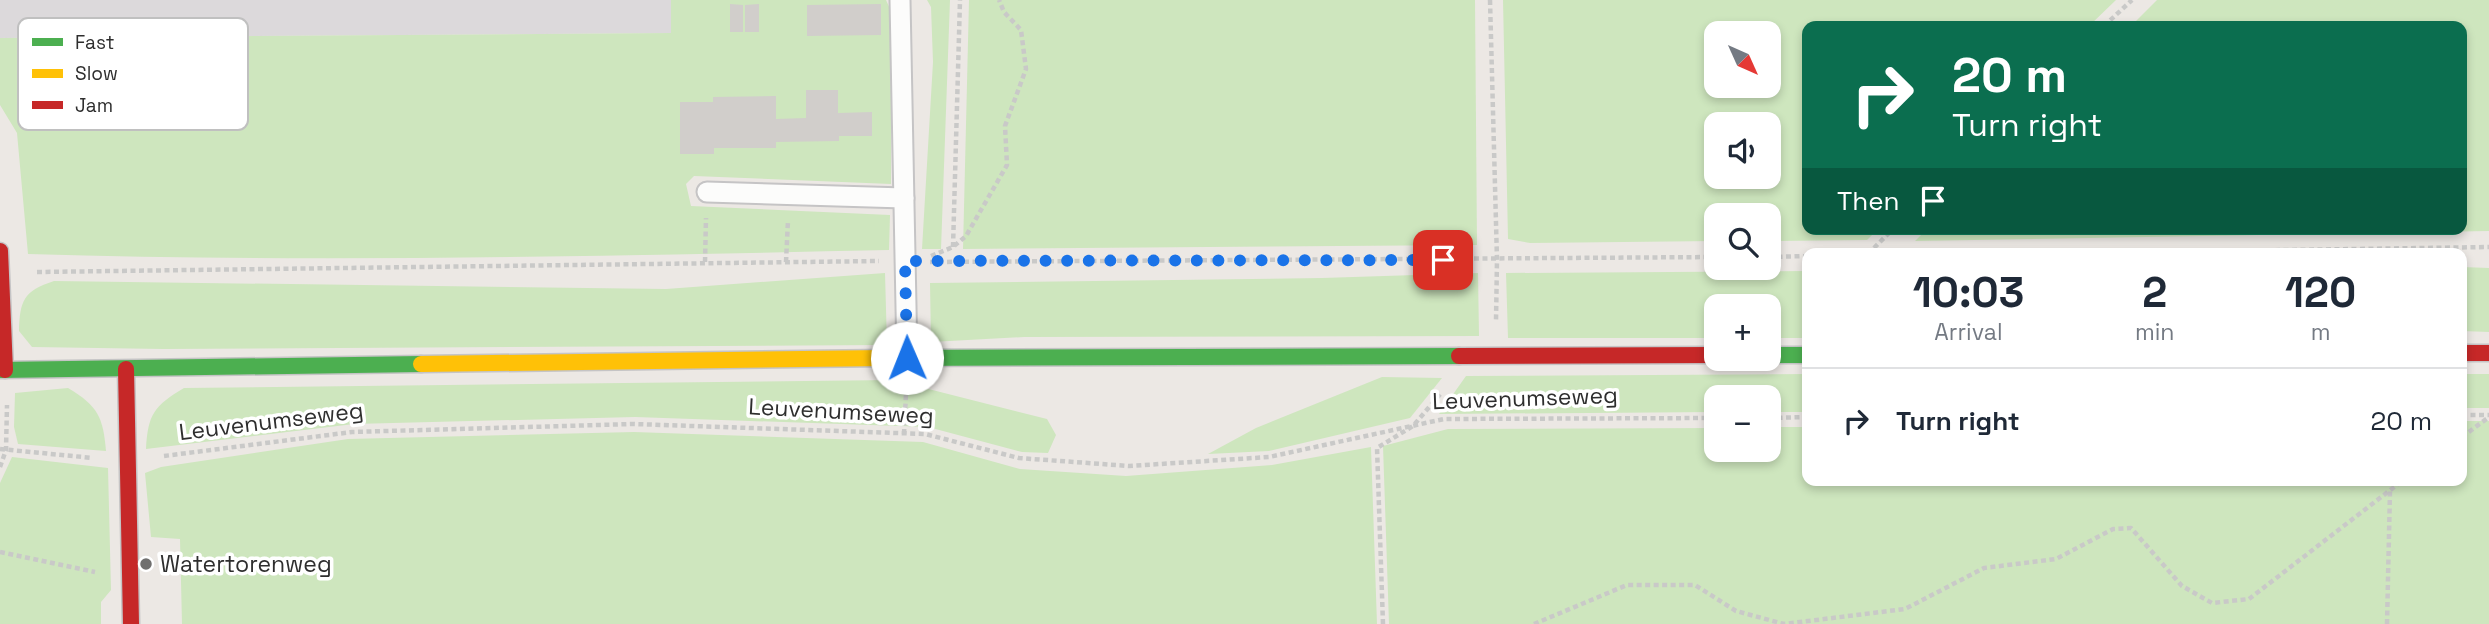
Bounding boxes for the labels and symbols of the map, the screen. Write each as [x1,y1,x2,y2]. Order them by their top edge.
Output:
legend [18,18,248,130]
north arrow [1704,21,1782,98]
text: Fast [75,30,115,55]
text: Slow [75,61,118,86]
text: Jam [75,93,113,118]
pin [1413,230,1473,290]
position arrow [870,321,944,395]
street label: Leuvenumseweg [1432,380,1618,416]
street label: Leuvenumseweg [748,391,934,431]
street label: Leuvenumseweg [177,395,365,447]
place label: Watertorenweg [160,549,332,579]
marker: Watertorenweg [138,556,154,572]

